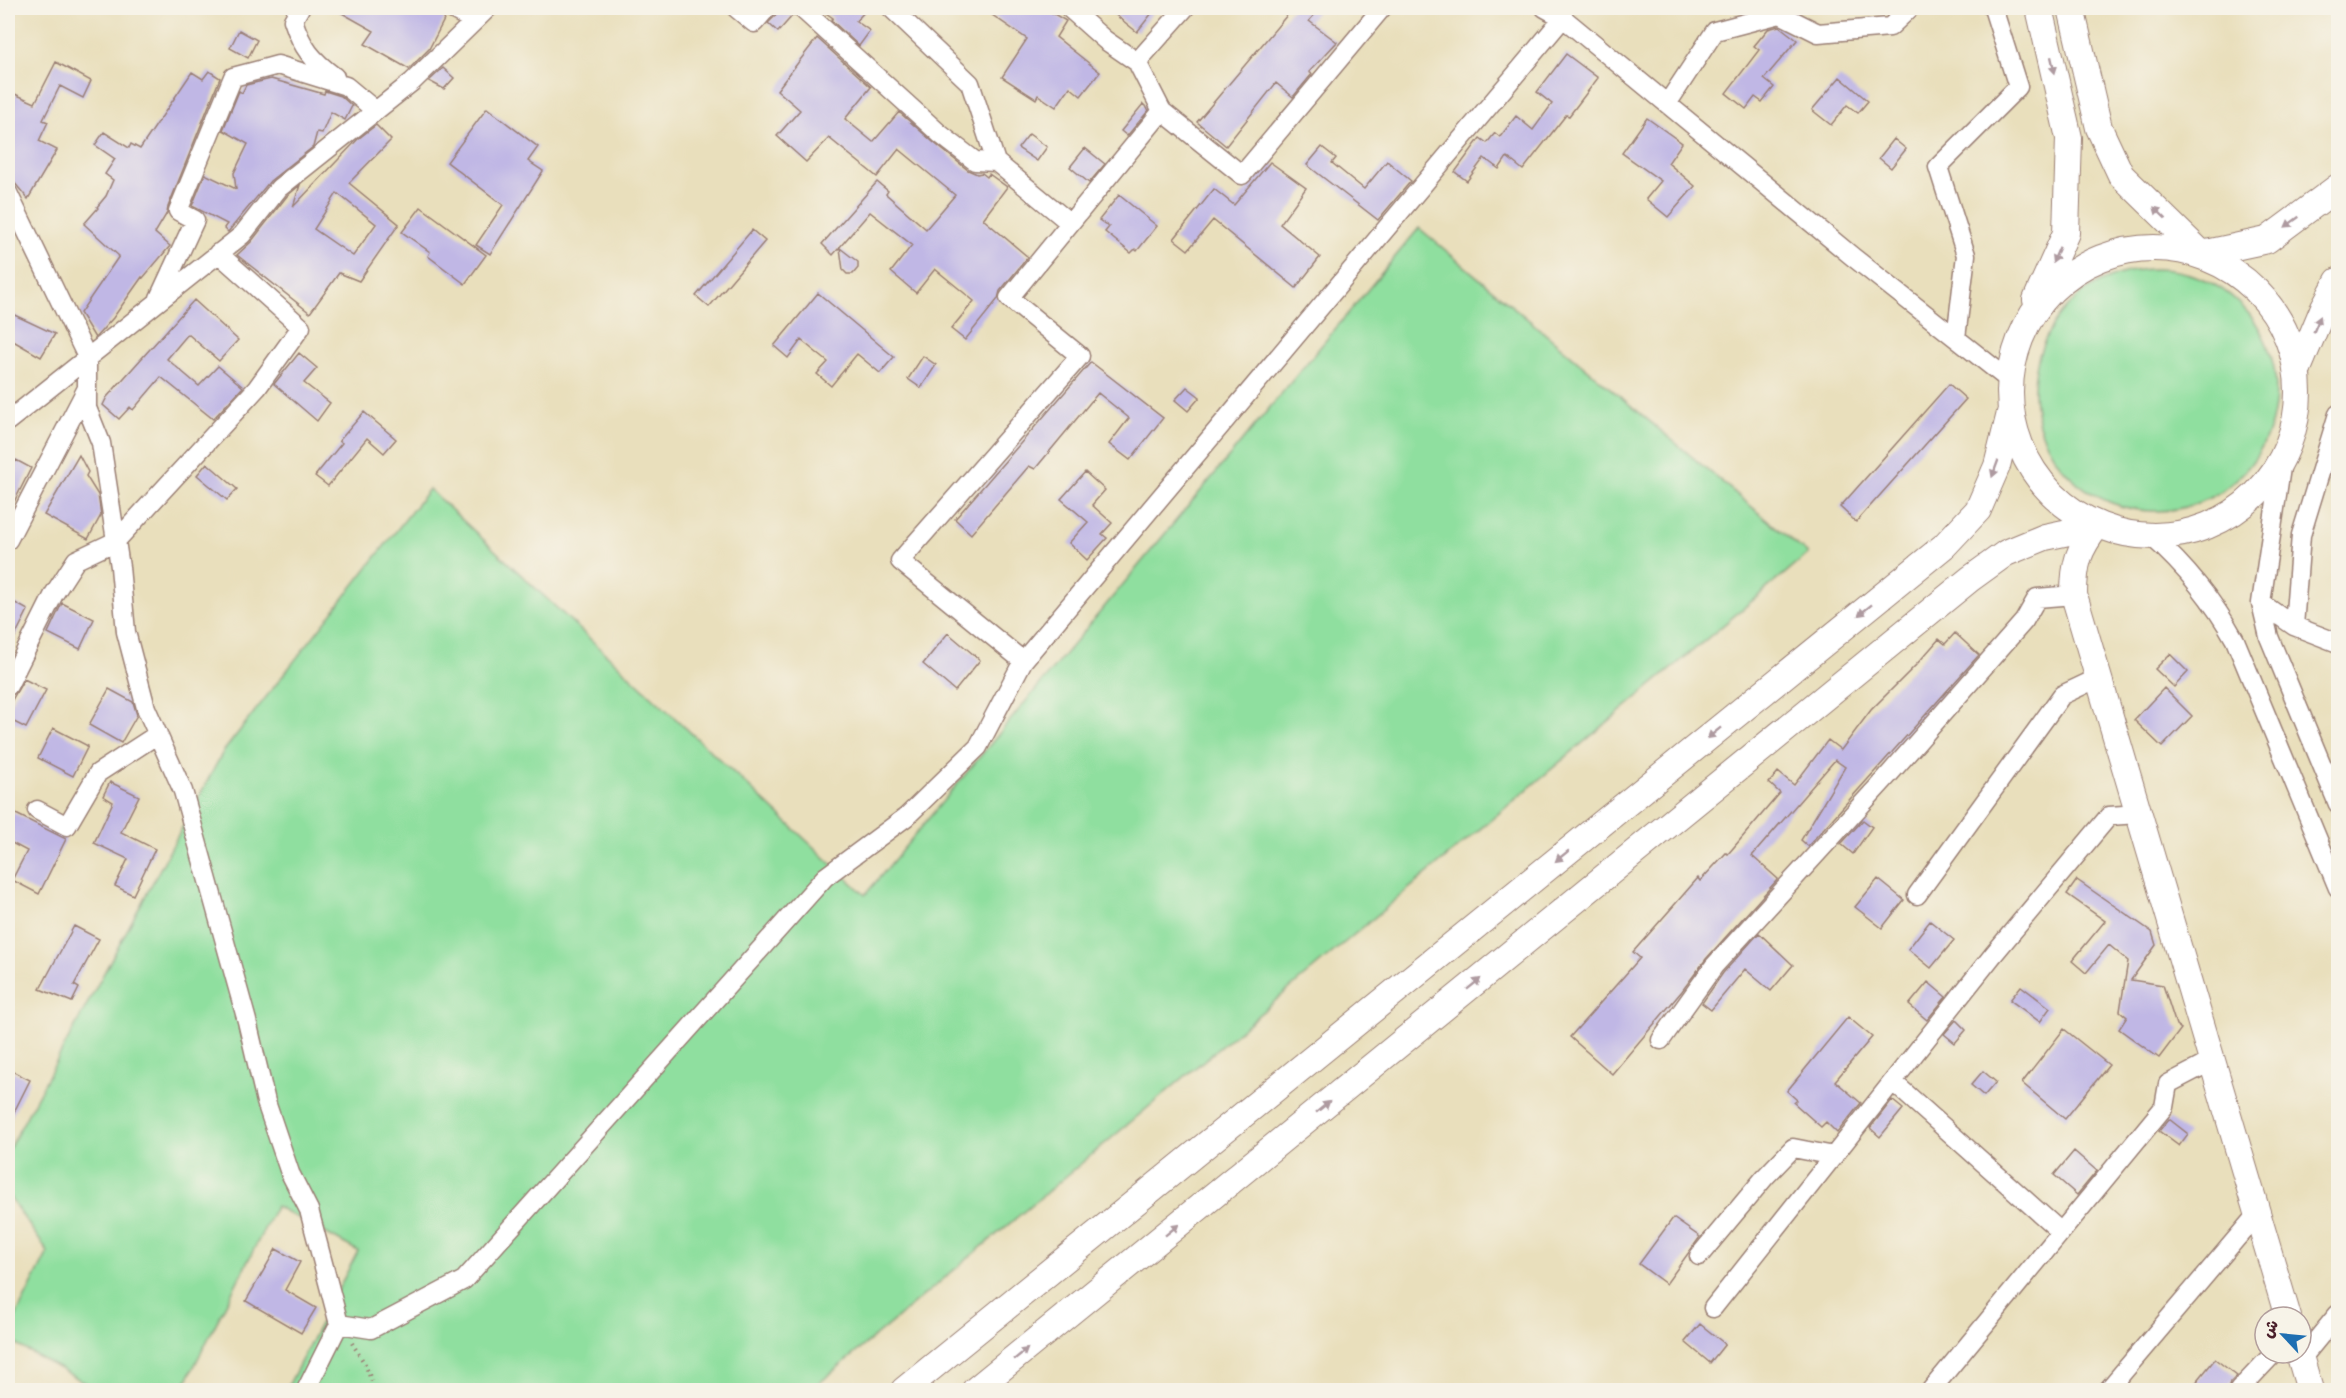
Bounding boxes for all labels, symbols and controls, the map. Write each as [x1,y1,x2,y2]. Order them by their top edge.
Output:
one-way arrow [2048,55,2058,74]
one-way arrow [2152,206,2167,220]
one-way arrow [2284,216,2300,228]
one-way arrow [2051,247,2061,265]
one-way arrow [2312,315,2322,333]
one-way arrow [1990,461,2000,479]
one-way arrow [1857,603,1873,616]
one-way arrow [1706,726,1722,739]
one-way arrow [1554,849,1570,862]
one-way arrow [1466,977,1482,990]
one-way arrow [1315,1101,1330,1114]
one-way arrow [1164,1224,1180,1237]
north arrow [2253,1305,2313,1365]
text: ش [2256,1316,2286,1342]
one-way arrow [1013,1348,1028,1360]

